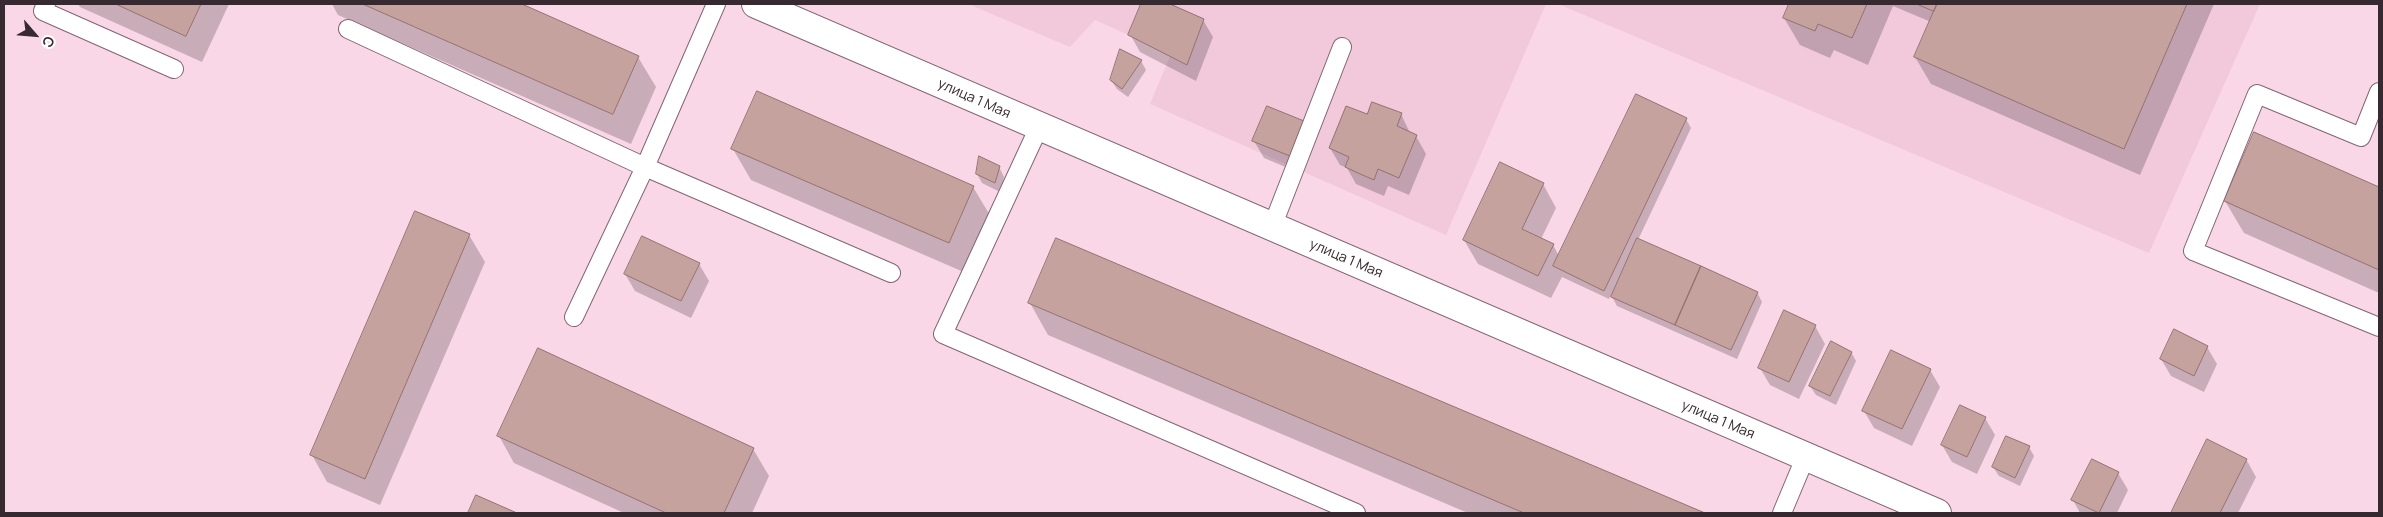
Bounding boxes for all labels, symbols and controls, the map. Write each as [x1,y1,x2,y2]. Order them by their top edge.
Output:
north arrow [10,10,60,60]
text: С [38,33,60,51]
street label: улица 1 Мая [935,75,1013,123]
street label: улица 1 Мая [1307,236,1385,282]
street label: улица 1 Мая [1679,397,1757,443]

